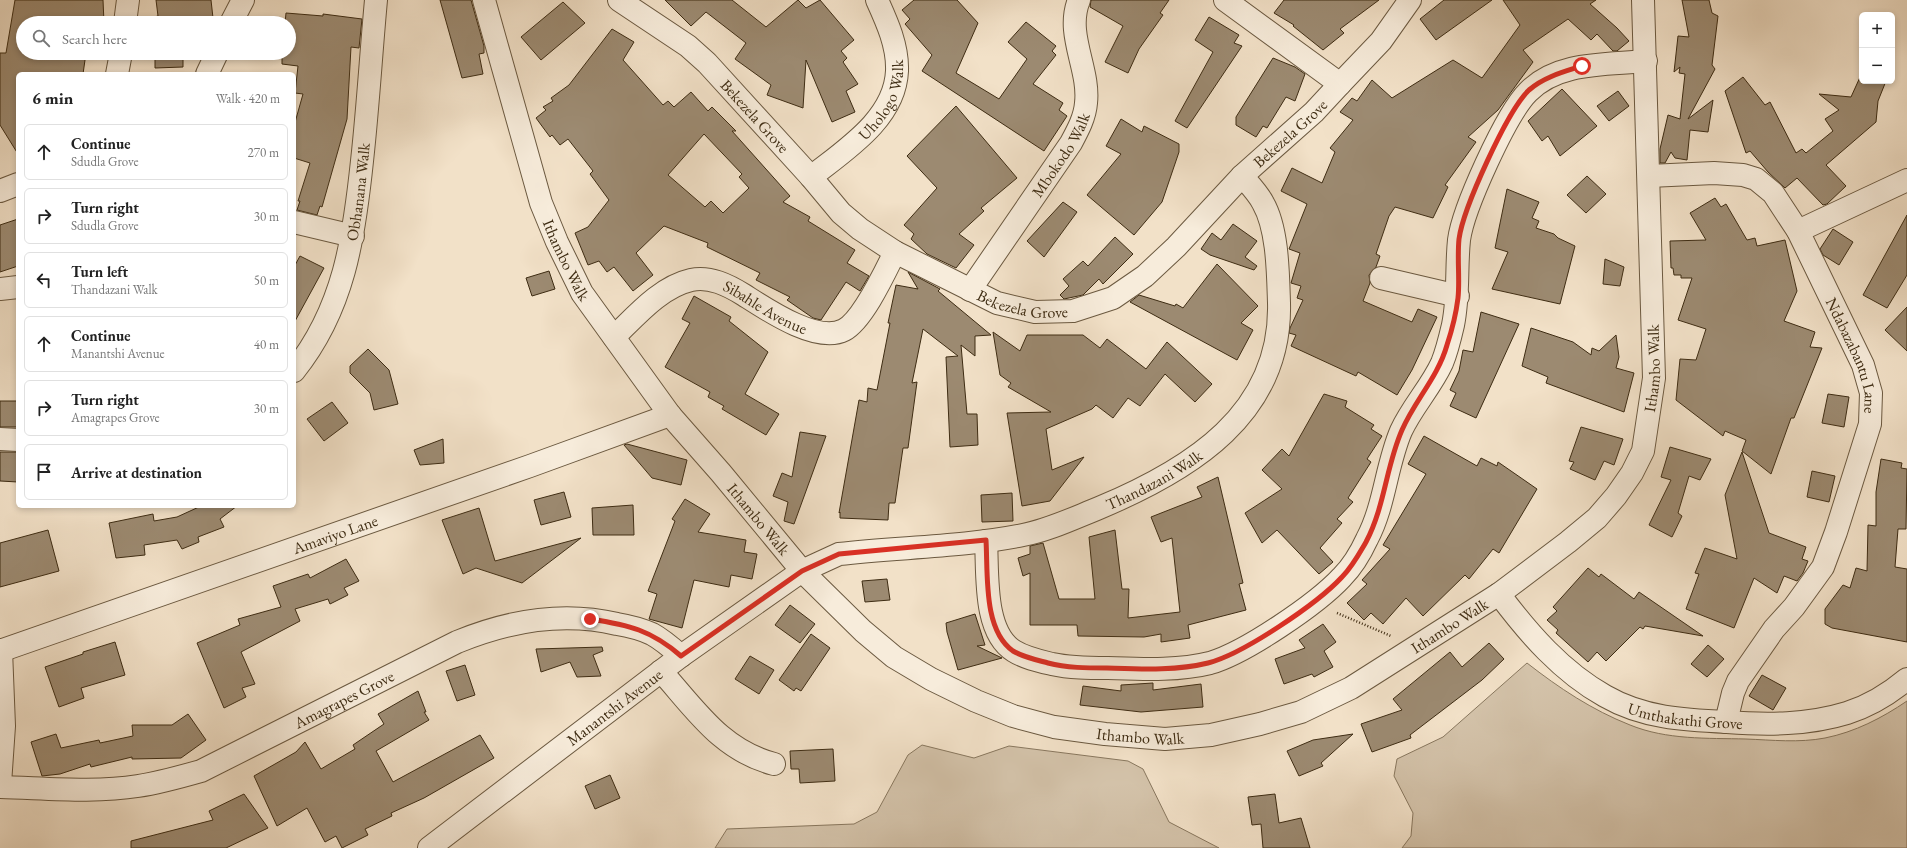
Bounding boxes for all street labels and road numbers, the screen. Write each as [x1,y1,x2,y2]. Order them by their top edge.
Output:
street label: Uhologo Walk [854,59,908,145]
street label: Bekezela Grove [716,75,794,158]
street label: Bekezela Grove [1249,95,1332,172]
street label: Mbokodo Walk [1027,110,1095,201]
street label: Obhanana Walk [341,141,375,243]
street label: Ithambo Walk [538,216,595,306]
street label: Sibahle Avenue [720,275,810,339]
street label: Bekezela Grove [974,285,1068,323]
street label: Ndabazabantu Lane [1821,294,1881,414]
street label: Ithambo Walk [1639,324,1665,413]
street label: Thandazani Walk [1103,445,1207,515]
street label: Ithambo Walk [722,479,795,560]
street label: Amaviyo Lane [289,510,381,559]
street label: Ithambo Walk [1407,593,1493,658]
street label: Manantshi Avenue [562,664,667,750]
street label: Amagrapes Grove [290,666,398,734]
street label: Umthakathi Grove [1625,698,1743,734]
street label: Ithambo Walk [1095,723,1185,750]

